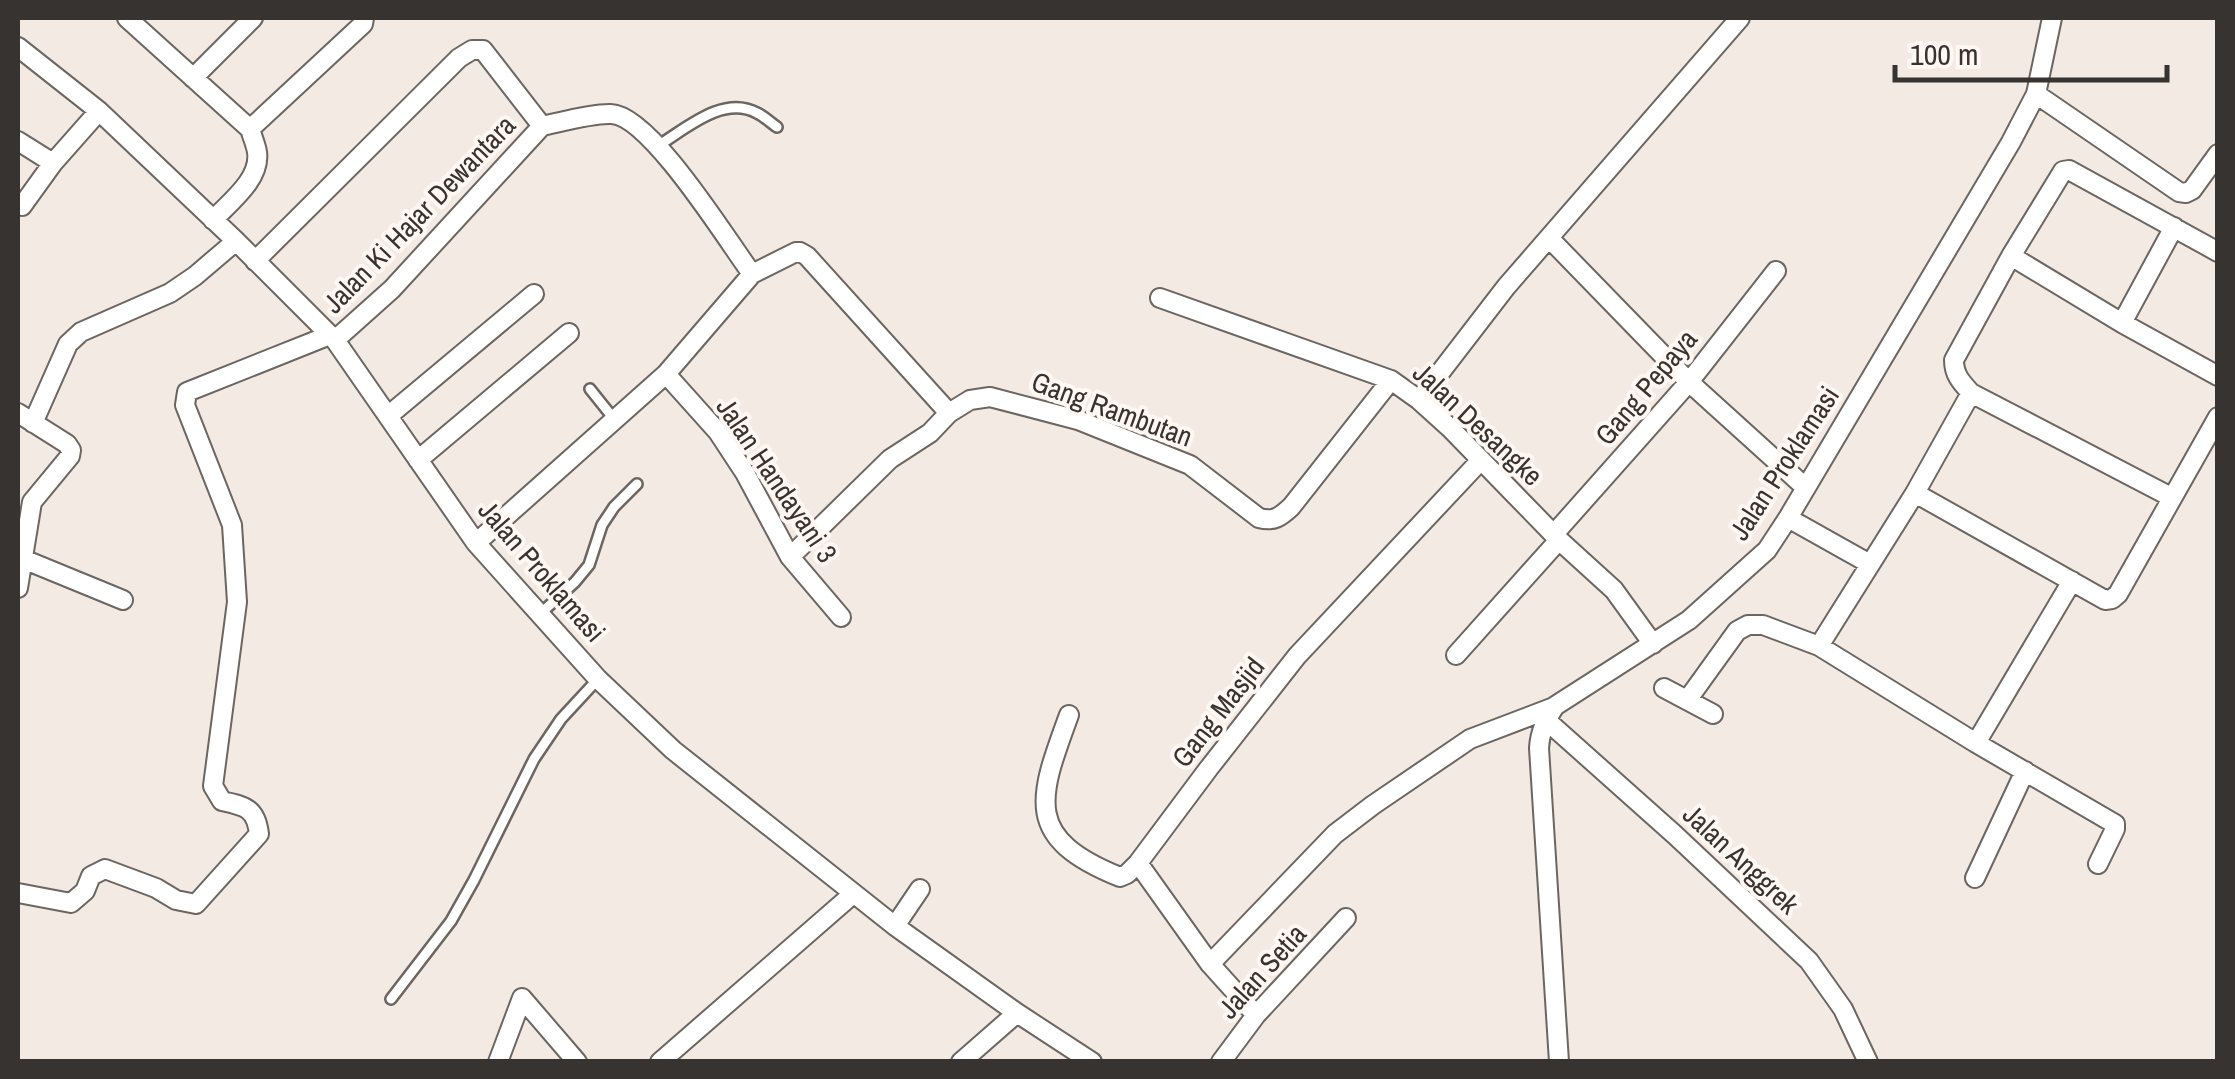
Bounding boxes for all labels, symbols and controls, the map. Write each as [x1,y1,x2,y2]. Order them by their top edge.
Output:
scale bar [1895,20,2168,82]
text: 100 m [1910,34,1978,74]
street label: Jalan Ki Hajar Dewantara [314,107,524,321]
street label: Gang Pepaya [1586,321,1706,453]
street label: Jalan Desangke [1405,354,1551,494]
street label: Gang Rambutan [1026,362,1198,456]
street label: Jalan Proklamasi [1720,379,1848,547]
street label: Jalan Handayani 3 [708,390,846,570]
street label: Jalan Proklamasi [470,492,614,650]
street label: Gang Masjid [1163,649,1273,775]
street label: Jalan Anggrek [1675,795,1808,923]
street label: Jalan Setia [1209,915,1315,1026]

